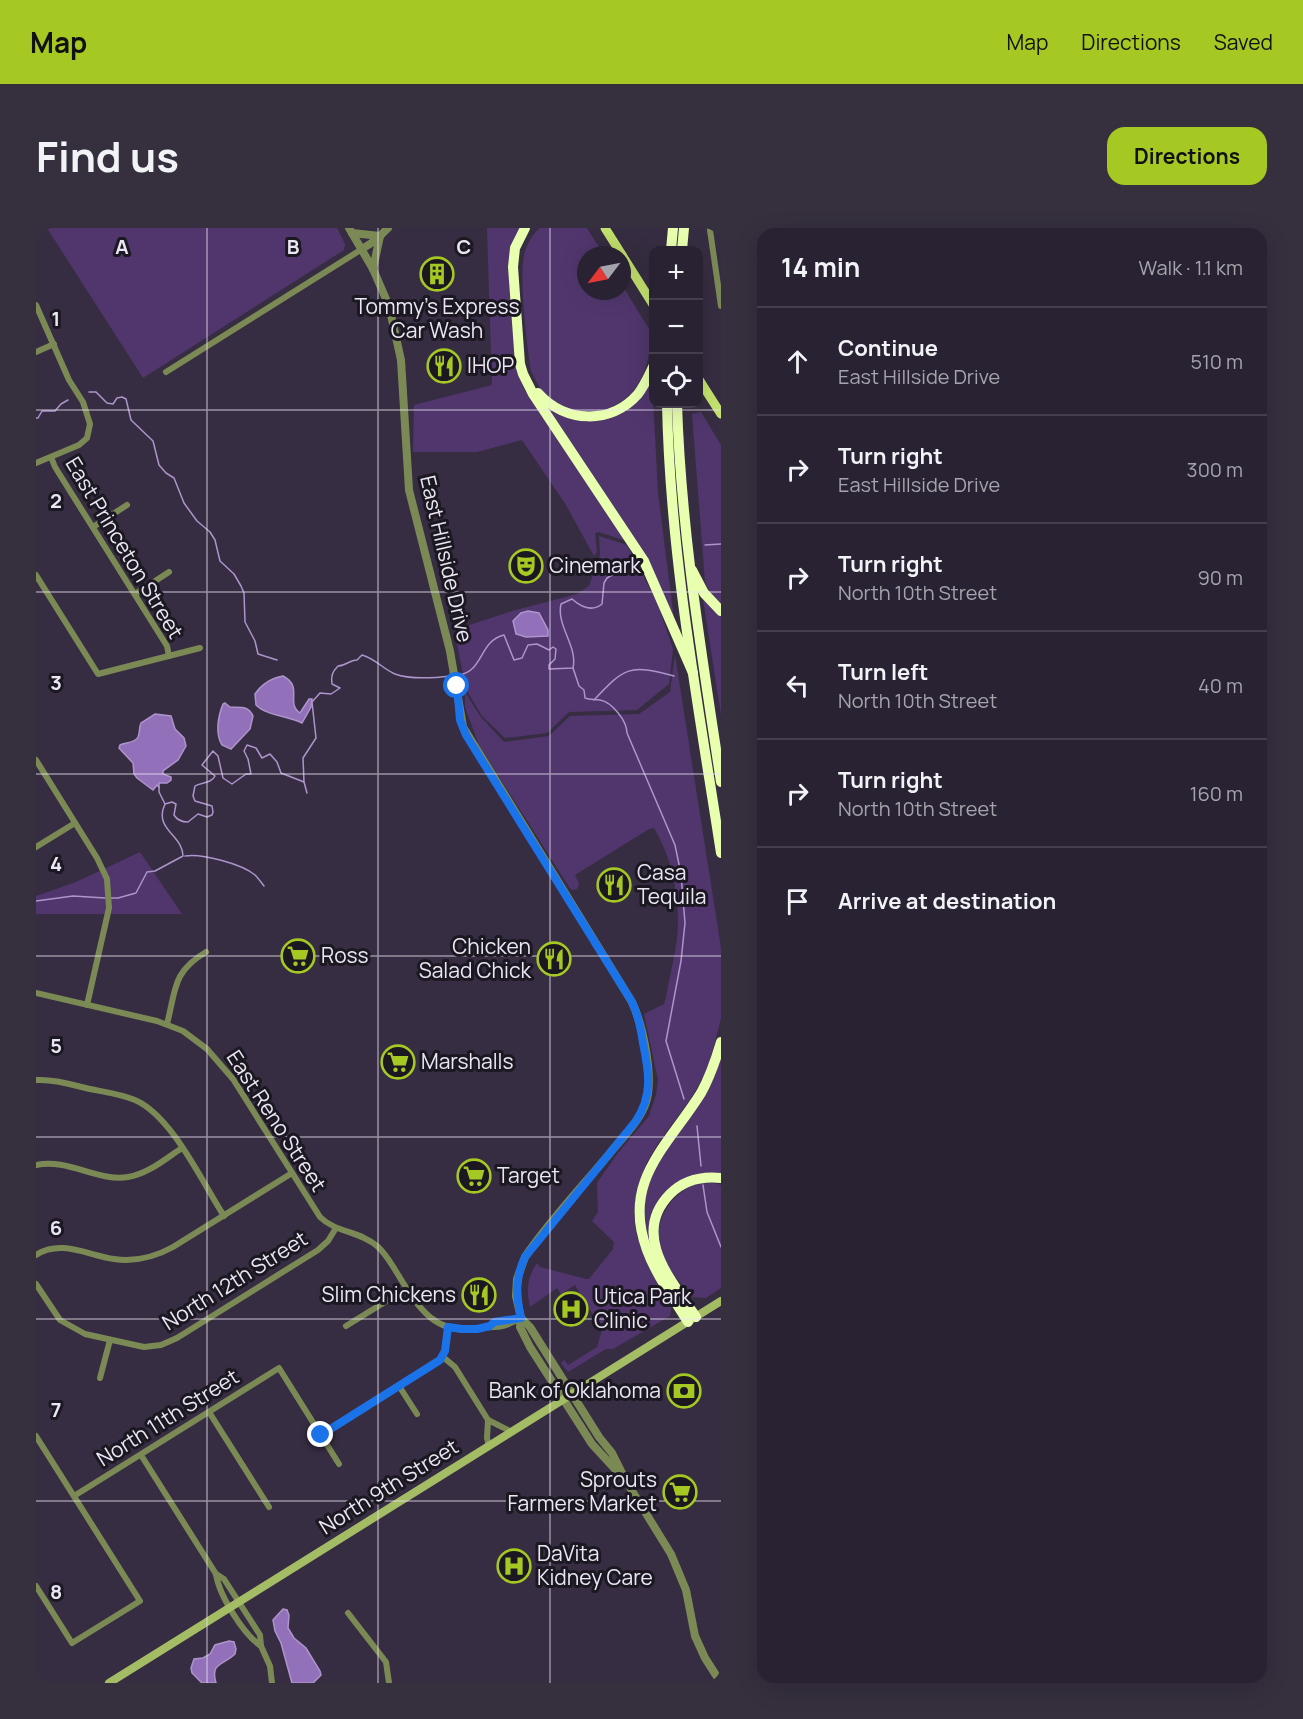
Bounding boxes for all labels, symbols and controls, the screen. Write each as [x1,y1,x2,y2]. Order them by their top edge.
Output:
text: Map [30,23,87,61]
text: Map [1007,28,1048,56]
text: Directions [1081,28,1181,56]
text: Saved [1214,28,1273,56]
text: Find us [36,127,179,185]
button: Directions [1107,127,1267,185]
text: A [115,233,129,260]
text: B [287,233,300,260]
text: C [457,233,471,260]
north arrow [577,246,631,300]
map controls [649,246,703,408]
button: + [649,246,703,300]
text: 14 min [781,249,860,285]
text: Walk · 1.1 km [1139,254,1243,281]
building icon: Tommy's Express Car Wash [419,256,455,292]
place label: Tommy's Express Car Wash [355,292,519,344]
button: − [649,300,703,354]
text: 1 [52,305,60,332]
text: Continue [838,333,938,363]
icon: ahead [781,345,814,378]
restaurant icon: IHOP [426,348,462,384]
text: 510 m [1190,348,1243,375]
place label: IHOP [467,351,514,379]
button: locate [649,354,703,408]
text: East Hillside Drive [838,363,1000,390]
text: Turn right [838,441,943,471]
street label: East Princeton Street [60,451,190,643]
icon: right [781,453,814,486]
text: 300 m [1187,456,1243,483]
text: East Hillside Drive [838,471,1000,498]
street label: East Hillside Drive [414,473,480,645]
text: 2 [50,487,62,514]
theatre icon: Cinemark [508,548,544,584]
text: Turn right [838,549,943,579]
place label: Cinemark [549,551,641,579]
icon: right [781,561,814,594]
text: 90 m [1197,564,1243,591]
text: North 10th Street [838,579,997,606]
text: Turn left [838,657,928,687]
text: 3 [50,669,62,696]
icon: left [781,669,814,702]
route start [443,672,469,698]
text: 40 m [1198,672,1243,699]
text: North 10th Street [838,687,997,714]
text: Turn right [838,765,943,795]
icon: right [781,777,814,810]
text: 160 m [1190,780,1243,807]
text: North 10th Street [838,795,997,822]
text: 4 [50,850,62,877]
place label: Casa Tequila [637,858,707,910]
restaurant icon: Casa Tequila [596,867,632,903]
icon: arrive [781,885,814,918]
text: Arrive at destination [838,886,1056,916]
place label: Chicken Salad Chick [419,932,532,984]
supermarket icon: Ross [280,938,316,974]
place label: Ross [321,941,369,969]
restaurant icon: Chicken Salad Chick [536,941,572,977]
text: 5 [50,1032,62,1059]
street label: East Reno Street [221,1044,333,1197]
supermarket icon: Marshalls [380,1044,416,1080]
place label: Marshalls [421,1047,513,1075]
supermarket icon: Target [456,1158,492,1194]
place label: Target [497,1161,560,1189]
text: 6 [50,1214,62,1241]
street label: North 12th Street [157,1224,312,1336]
restaurant icon: Slim Chickens [461,1277,497,1313]
place label: Slim Chickens [322,1280,456,1308]
place label: Utica Park Clinic [594,1282,692,1334]
hospital icon: Utica Park Clinic [553,1291,589,1327]
street label: North 11th Street [91,1362,244,1472]
bank icon: Bank of Oklahoma [666,1373,702,1409]
place label: Bank of Oklahoma [489,1376,661,1404]
text: 7 [51,1396,61,1423]
route end [307,1421,333,1447]
street label: North 9th Street [314,1432,463,1540]
place label: Sprouts Farmers Market [507,1465,657,1517]
supermarket icon: Sprouts Farmers Market [662,1474,698,1510]
place label: DaVita Kidney Care [537,1539,653,1591]
hospital icon: DaVita Kidney Care [496,1548,532,1584]
text: 8 [50,1578,62,1605]

